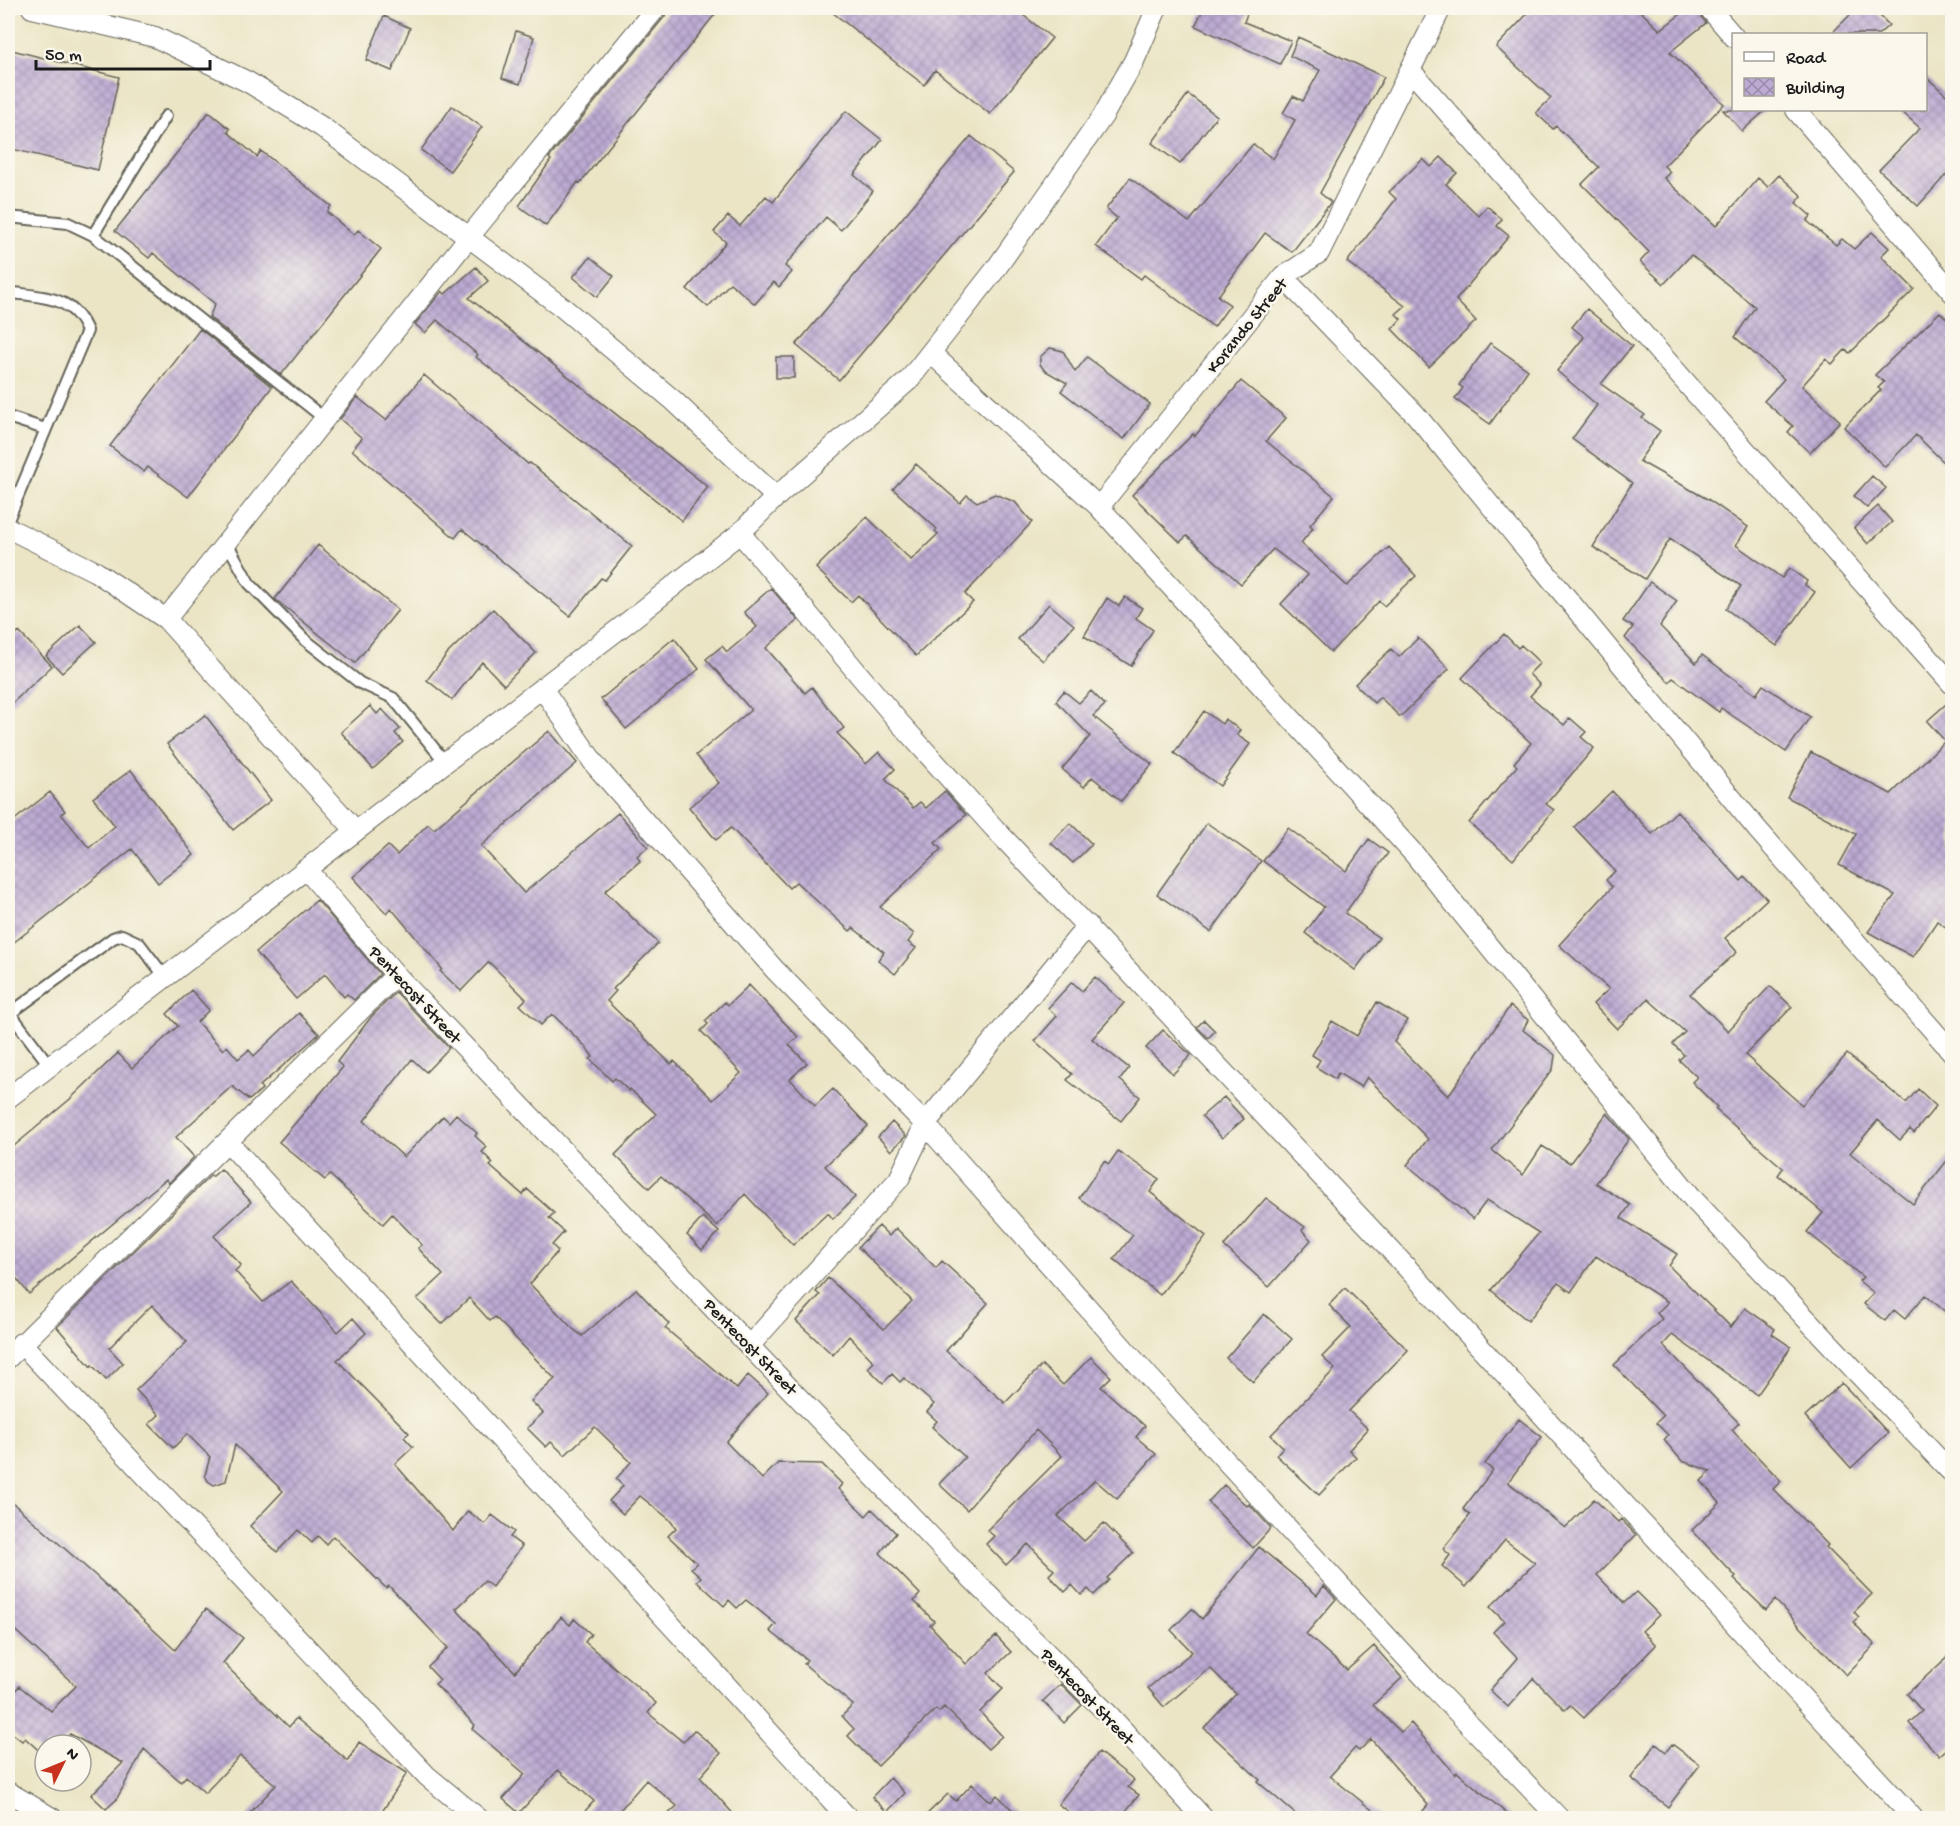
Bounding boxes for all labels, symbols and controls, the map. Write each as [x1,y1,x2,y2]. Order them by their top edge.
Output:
scale bar [36,33,210,71]
legend [1732,33,1927,111]
text: 50 m [45,46,82,67]
text: Road [1786,49,1827,70]
text: Building [1785,79,1845,100]
street label: Korando Street [1203,273,1294,378]
street label: Pentecost Street [363,942,466,1050]
street label: Pentecost Street [697,1294,802,1402]
street label: Pentecost Street [1034,1644,1139,1752]
north arrow [33,1733,93,1793]
text: N [61,1745,82,1766]

